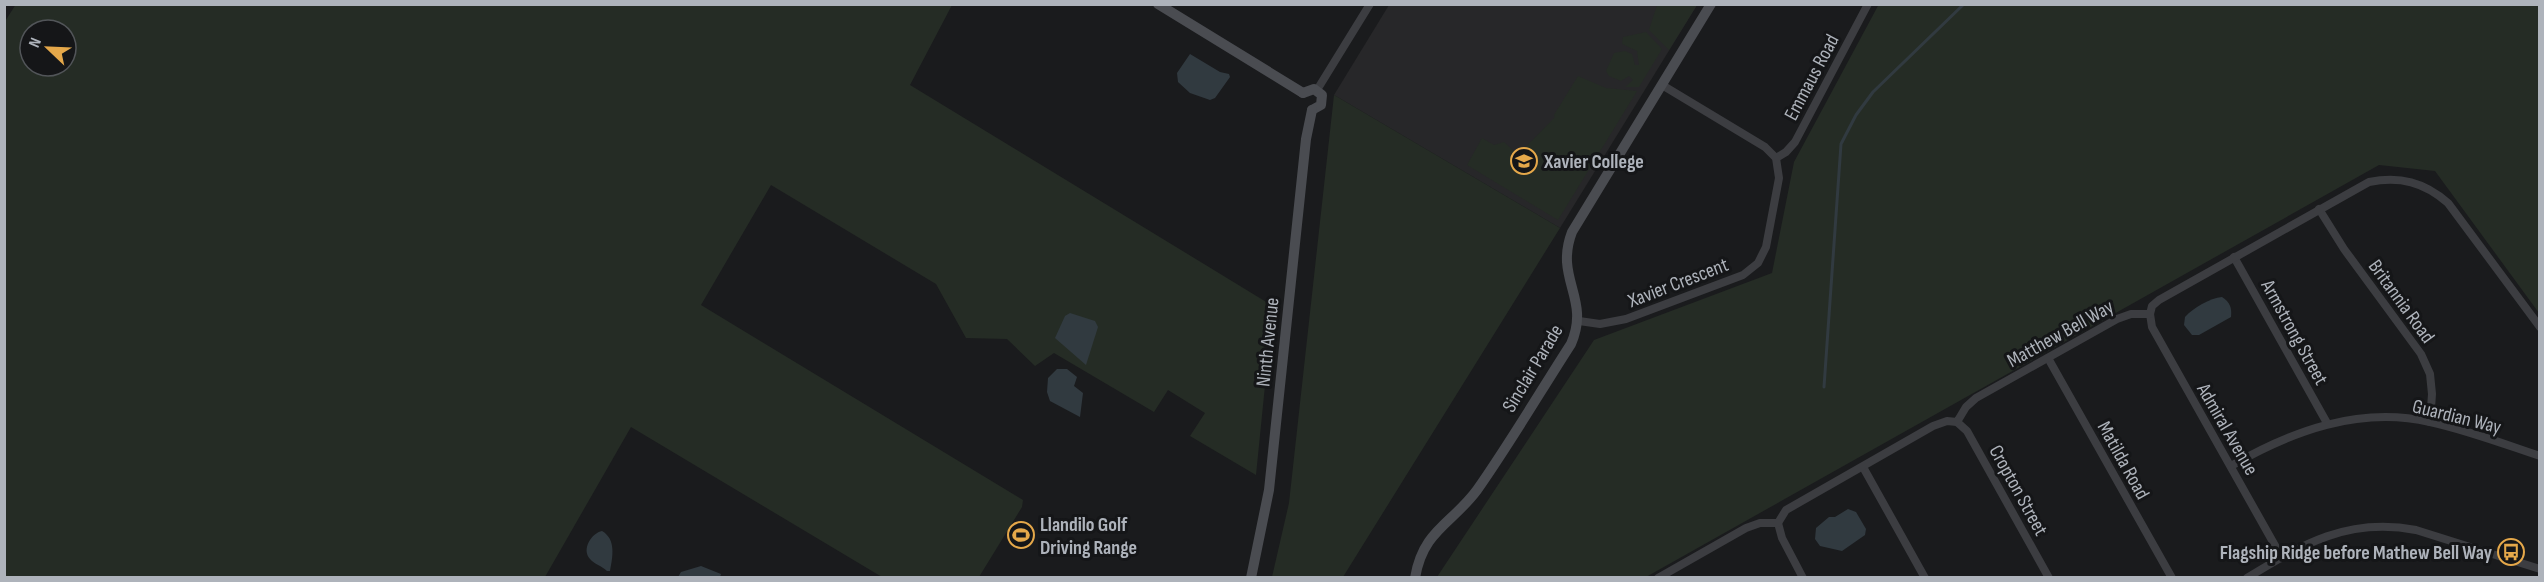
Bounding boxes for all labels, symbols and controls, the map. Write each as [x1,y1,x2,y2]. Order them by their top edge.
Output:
north arrow [18,18,78,78]
street label: Emmaus Road [1779,30,1844,124]
text: N [25,35,46,50]
school or university icon: Xavier College [1509,146,1539,176]
place label: Xavier College [1543,150,1644,174]
street label: Xavier Crescent [1624,253,1732,313]
street label: Britannia Road [2363,255,2439,348]
street label: Armstrong Street [2255,275,2333,389]
street label: Matthew Bell Way [2003,295,2118,373]
street label: Ninth Avenue [1251,296,1285,388]
street label: Sinclair Parade [1497,320,1568,417]
street label: Admiral Avenue [2191,378,2263,480]
street label: Guardian Way [2410,394,2504,440]
street label: Matilda Road [2092,417,2154,504]
street label: Cropton Street [1983,441,2053,540]
place label: Llandilo Golf Driving Range [1040,513,1137,560]
sports icon: Llandilo Golf Driving Range [1006,520,1036,550]
bus stop icon: Flagship Ridge before Mathew Bell Way [2496,537,2526,567]
place label: Flagship Ridge before Mathew Bell Way [2220,541,2493,565]

